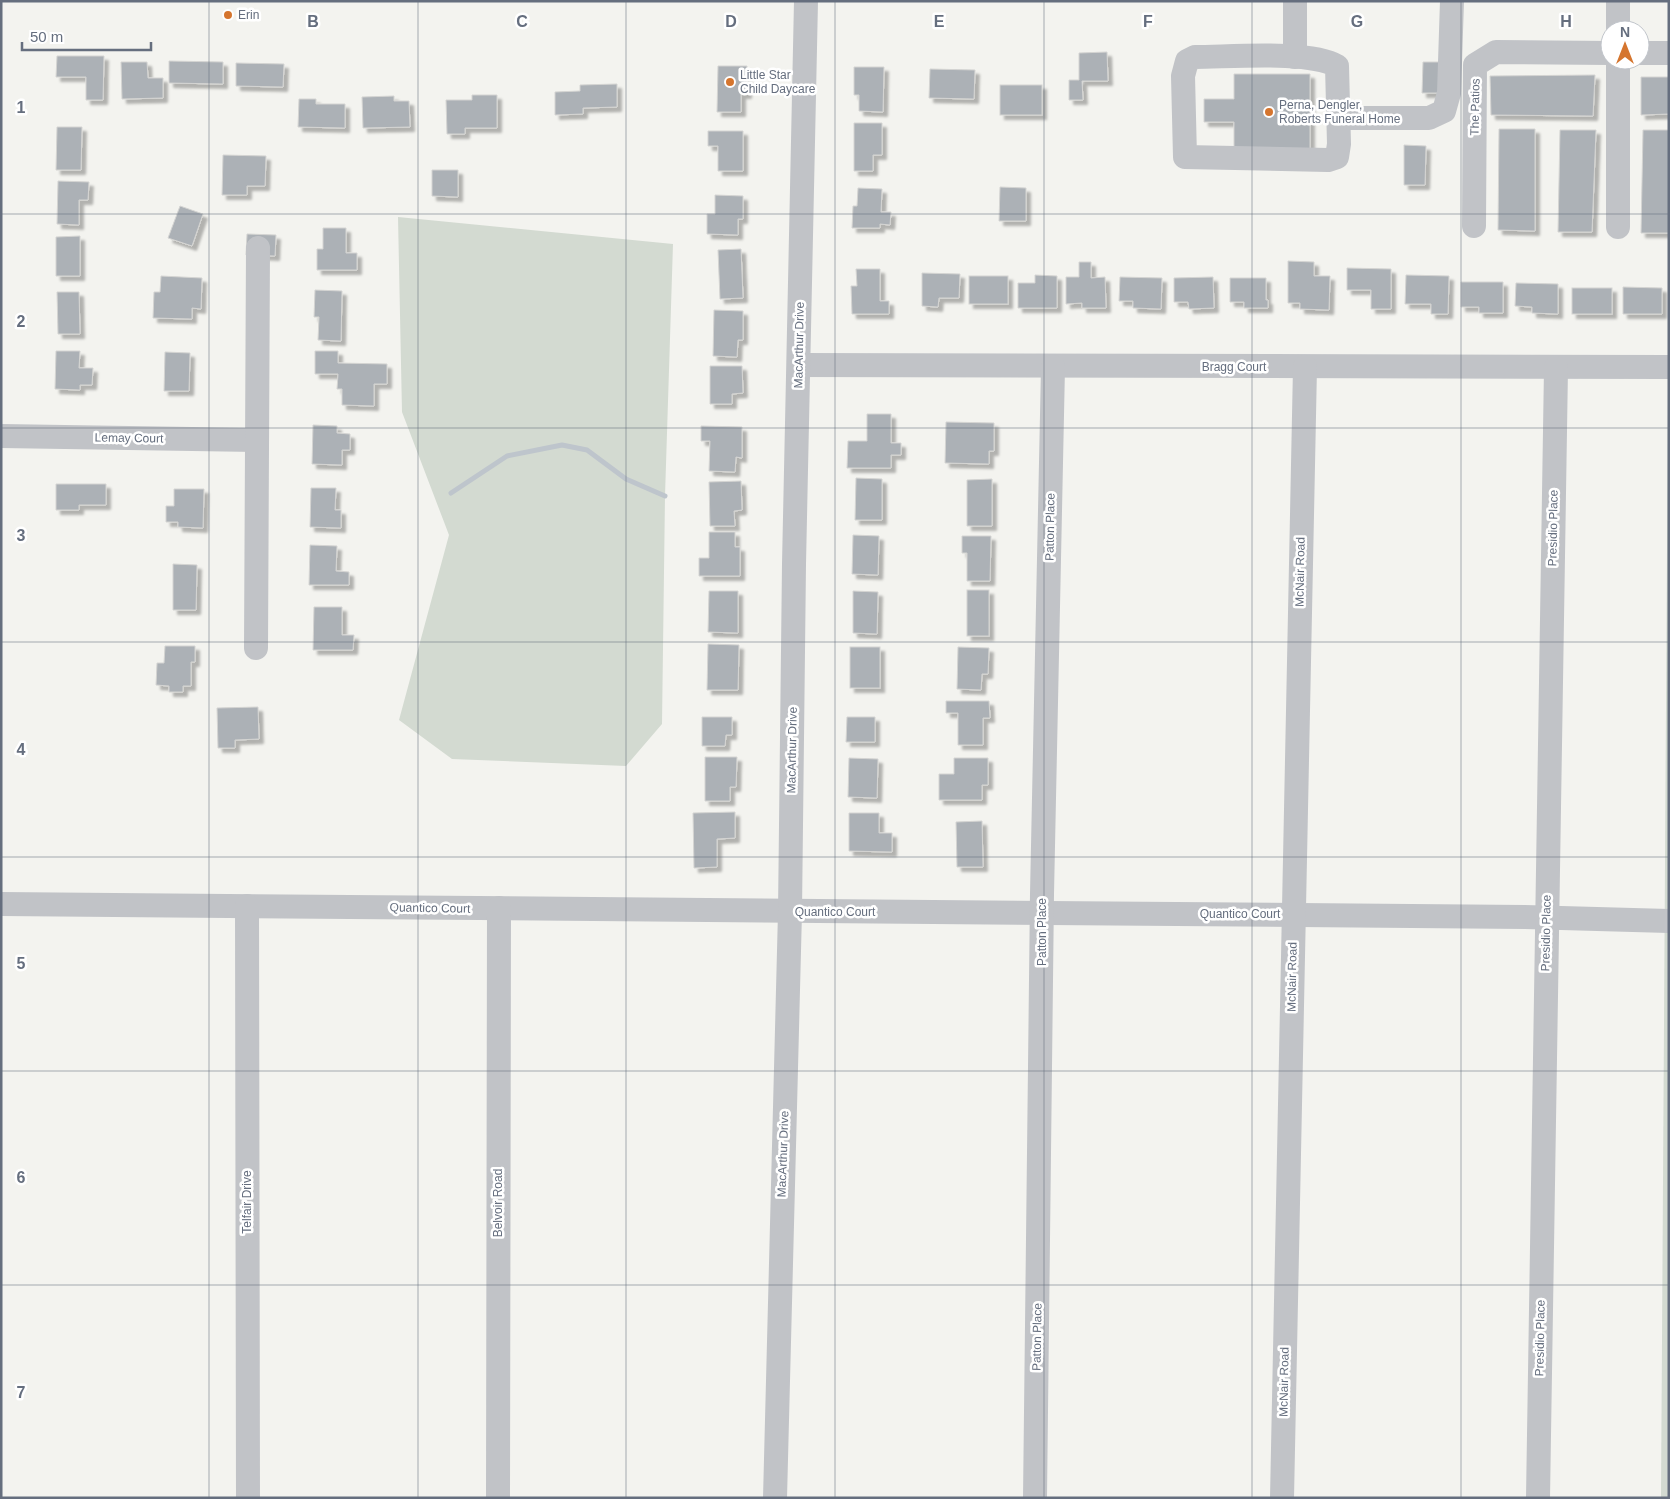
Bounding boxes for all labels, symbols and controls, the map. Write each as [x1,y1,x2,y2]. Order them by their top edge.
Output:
place label: Erin [238,8,259,22]
marker: Erin [222,9,234,21]
text: B [307,13,319,30]
text: C [516,13,528,30]
text: D [725,13,737,30]
text: E [934,13,945,30]
text: F [1143,13,1153,30]
text: G [1351,13,1363,30]
text: H [1560,13,1572,30]
scale bar [22,20,151,52]
north arrow [1600,20,1650,70]
text: N [1620,24,1630,40]
text: 50 m [30,28,63,45]
place label: Little Star Child Daycare [740,68,816,96]
marker: Little Star Child Daycare [724,76,736,88]
street label: The Patios [1468,78,1482,136]
place label: Perna, Dengler, Roberts Funeral Home [1279,98,1401,126]
text: 1 [17,99,26,116]
marker: Perna, Dengler, Roberts Funeral Home [1263,106,1275,118]
street label: MacArthur Drive [791,301,807,388]
text: 2 [17,313,26,330]
street label: Bragg Court [1202,360,1267,374]
street label: Lemay Court [95,430,164,446]
street label: Presidio Place [1545,489,1561,566]
street label: Patton Place [1042,493,1058,561]
text: 3 [17,527,26,544]
street label: McNair Road [1292,537,1308,607]
street label: MacArthur Drive [784,706,800,793]
text: 4 [17,741,26,758]
street label: Presidio Place [1538,894,1554,971]
street label: Patton Place [1035,898,1049,966]
street label: Quantico Court [390,900,471,916]
street label: Quantico Court [795,905,876,919]
street label: Quantico Court [1200,907,1281,921]
street label: McNair Road [1284,942,1300,1012]
text: 5 [17,955,26,972]
street label: MacArthur Drive [774,1110,792,1198]
text: 6 [17,1169,26,1186]
street label: Belvoir Road [491,1169,505,1237]
street label: Telfair Drive [240,1170,254,1234]
street label: Presidio Place [1532,1299,1548,1376]
street label: Patton Place [1029,1303,1045,1371]
street label: McNair Road [1276,1347,1292,1417]
text: 7 [17,1384,26,1401]

